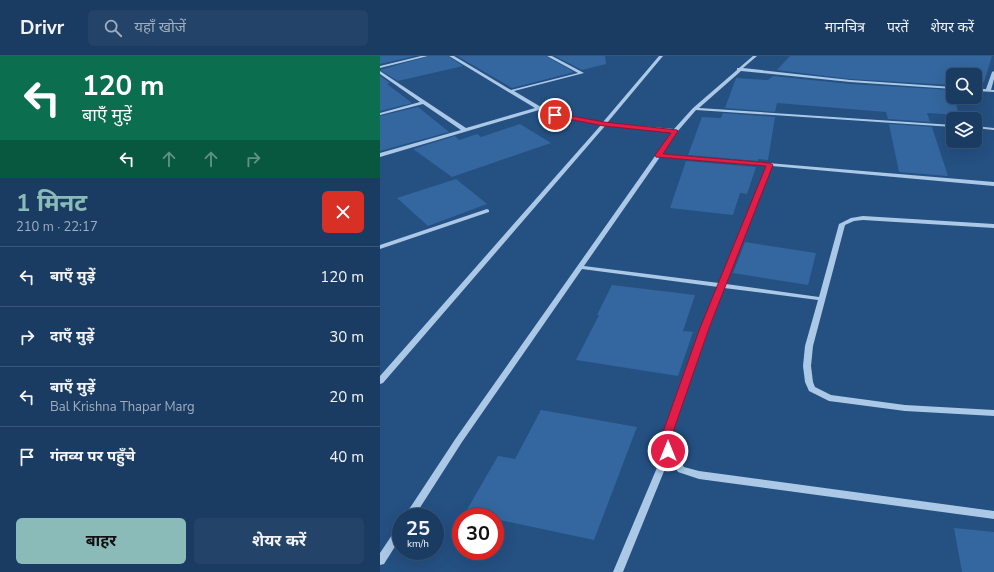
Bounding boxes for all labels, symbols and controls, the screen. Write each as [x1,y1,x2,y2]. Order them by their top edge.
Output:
search box [88,10,368,46]
text: Drivr [20,15,64,41]
icon: search [102,17,124,39]
text: यहाँ खोजें [134,17,186,37]
text: मानचित्र [825,18,865,37]
text: परतें [887,18,909,37]
text: शेयर करें [931,18,974,37]
text: 120 m [82,67,165,105]
map controls [946,68,982,148]
button: search [946,68,982,104]
icon: left [16,72,68,124]
pin [538,98,572,132]
text: बाएँ मुड़ें [82,103,132,127]
icon: arrive [544,104,566,126]
button: layers [946,112,982,148]
icon: left [116,148,138,170]
icon: ahead [158,148,180,170]
icon: ahead [200,148,222,170]
icon: right [242,148,264,170]
text: 1 मिनट [16,187,87,219]
button: close [322,191,364,233]
text: 210 m · 22:17 [16,218,98,236]
icon: left [16,266,38,288]
text: बाएँ मुड़ें [50,266,95,286]
text: 120 m [320,267,364,287]
icon: right [16,326,38,348]
text: दाएँ मुड़ें [50,326,94,346]
text: 30 m [329,327,364,347]
text: बाएँ मुड़ें [50,377,95,397]
icon: left [16,386,38,408]
text: 20 m [329,387,364,407]
text: Bal Krishna Thapar Marg [50,398,195,416]
position arrow [647,430,689,472]
icon: arrive [16,446,38,468]
text: गंतव्य पर पहुँचे [50,446,135,466]
text: 40 m [329,447,364,467]
speed limit sign: 30 [452,508,504,560]
text: 25 [406,515,430,542]
button: बाहर [16,518,186,564]
button: शेयर करें [194,518,364,564]
text: km/h [407,537,429,551]

